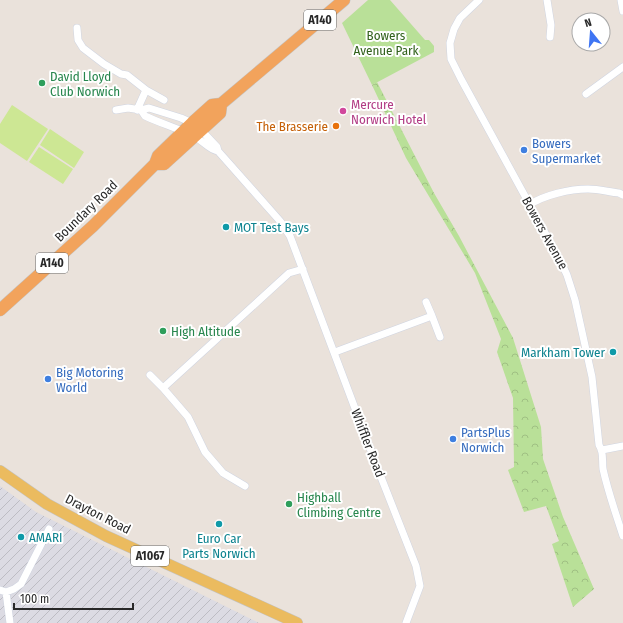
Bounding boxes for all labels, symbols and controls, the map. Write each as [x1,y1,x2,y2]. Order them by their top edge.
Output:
road number: A140 [304,10,336,30]
north arrow [571,12,611,52]
text: N [583,16,593,30]
park label: Bowers Avenue Park [353,28,420,58]
place label: David Lloyd Club Norwich [50,69,120,99]
marker: David Lloyd Club Norwich [37,78,47,88]
place label: Mercure Norwich Hotel [351,97,427,127]
marker: Mercure Norwich Hotel [338,106,348,116]
place label: The Brasserie [256,119,328,134]
marker: The Brasserie [331,121,341,131]
place label: Bowers Supermarket [532,136,601,166]
marker: Bowers Supermarket [519,145,529,155]
street label: Boundary Road [52,177,120,245]
street label: Bowers Avenue [519,194,571,272]
place label: MOT Test Bays [234,220,309,235]
marker: MOT Test Bays [221,222,231,232]
road number: A140 [36,253,68,273]
place label: High Altitude [171,324,240,339]
marker: High Altitude [158,326,168,336]
place label: Markham Tower [521,345,605,360]
marker: Markham Tower [608,347,618,357]
place label: Big Motoring World [56,365,124,395]
marker: Big Motoring World [43,374,53,384]
street label: Whiffler Road [348,407,388,479]
place label: PartsPlus Norwich [461,425,511,455]
marker: PartsPlus Norwich [448,434,458,444]
place label: Highball Climbing Centre [297,490,381,520]
street label: Drayton Road [63,491,133,537]
marker: Highball Climbing Centre [284,499,294,509]
marker: Euro Car Parts Norwich [214,519,224,529]
place label: AMARI [29,530,62,545]
place label: Euro Car Parts Norwich [182,531,256,561]
marker: AMARI [16,532,26,542]
road number: A1067 [131,546,169,566]
scale bar [14,585,133,611]
text: 100 m [20,592,49,606]

